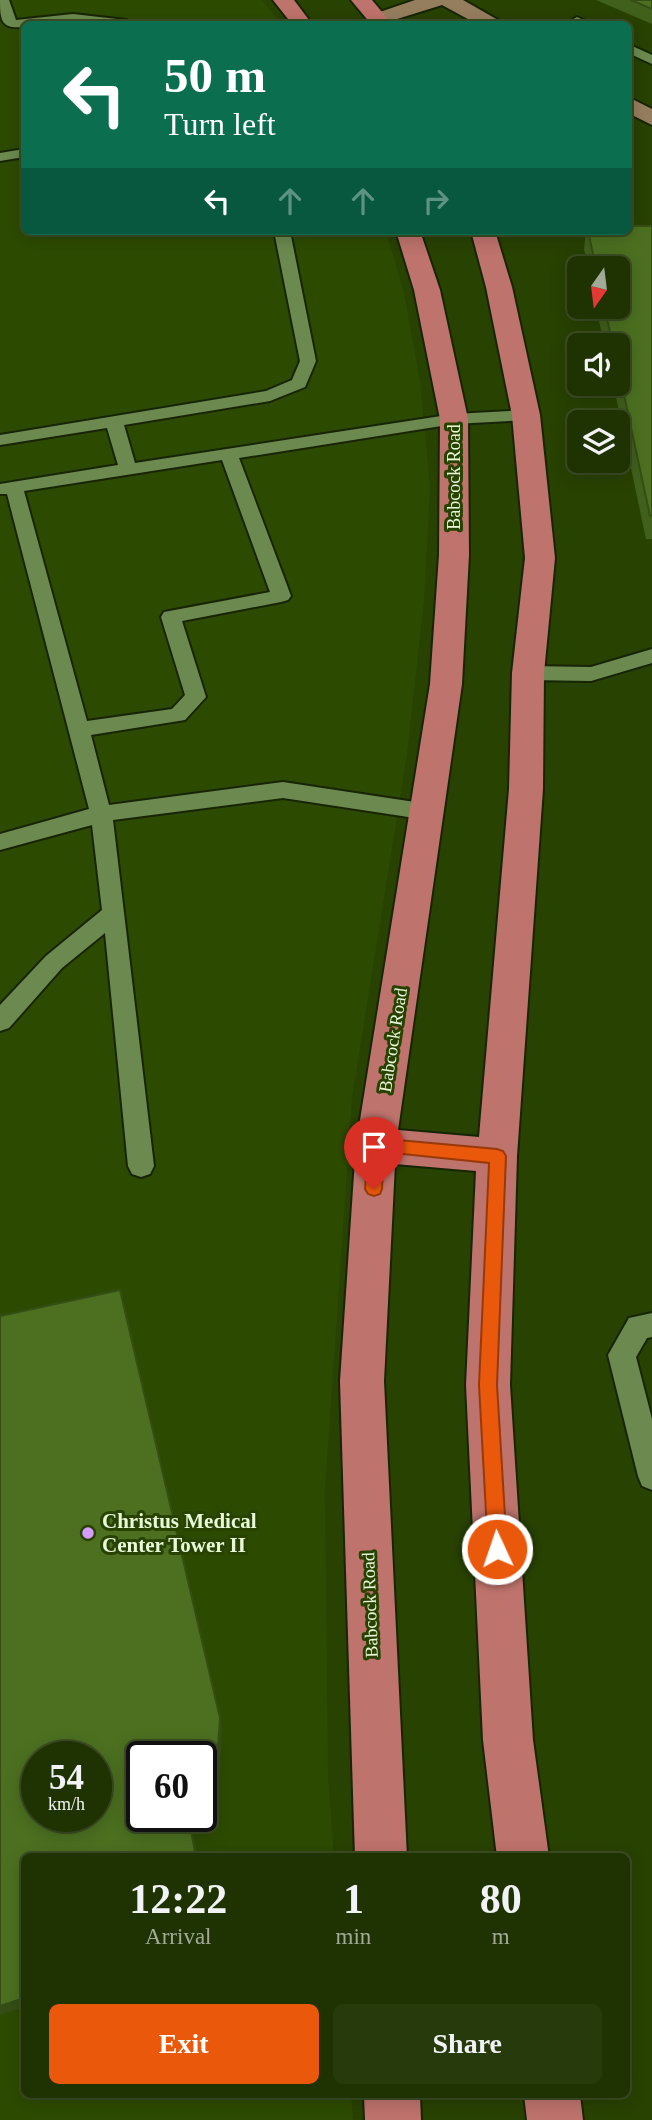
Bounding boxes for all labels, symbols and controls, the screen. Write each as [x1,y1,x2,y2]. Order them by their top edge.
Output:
text: 50 m [164,48,266,103]
icon: left [49,49,140,140]
text: Turn left [164,106,276,142]
icon: left [198,182,236,220]
icon: ahead [271,182,309,220]
icon: ahead [344,182,382,220]
icon: right [417,182,455,220]
north arrow [567,256,630,318]
map controls [567,256,630,473]
button: sound [567,333,630,396]
button: layers [567,410,630,473]
street label: Babcock Road [444,424,464,530]
street label: Babcock Road [375,986,411,1094]
pin [344,1117,404,1189]
icon: arrive [355,1128,393,1166]
place label: Christus Medical Center Tower II [102,1509,257,1557]
position arrow [460,1512,534,1586]
marker: Christus Medical Center Tower II [80,1525,96,1541]
street label: Babcock Road [358,1552,382,1658]
speed limit sign: 60 [126,1741,217,1832]
text: 54 [49,1758,84,1797]
text: km/h [48,1794,85,1814]
text: 12:22 [129,1876,227,1922]
text: 1 [343,1876,364,1922]
text: 80 [480,1876,522,1922]
text: Arrival [145,1924,212,1949]
text: min [336,1924,371,1949]
text: m [492,1924,510,1949]
button: Exit [49,2004,319,2084]
button: Share [333,2004,602,2084]

